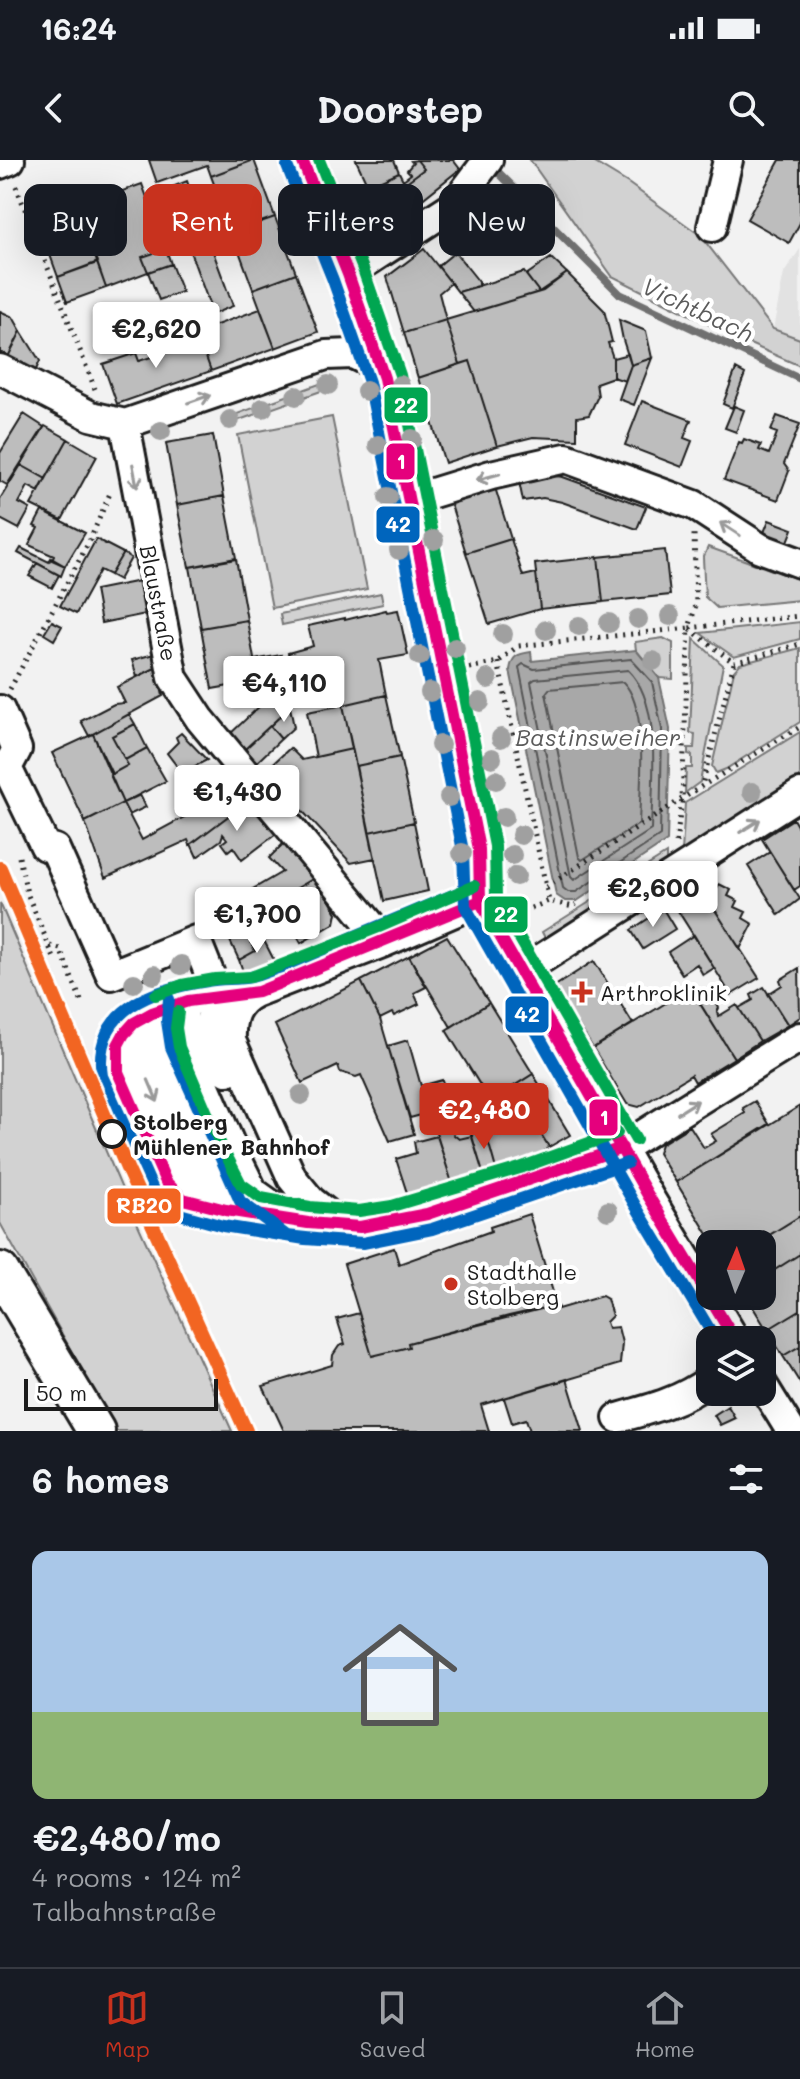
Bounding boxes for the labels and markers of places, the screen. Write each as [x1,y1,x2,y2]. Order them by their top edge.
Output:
pin: €2,620 [91,302,221,370]
pin: €4,110 [219,656,349,724]
pin: €1,430 [172,765,302,833]
pin: €2,600 [588,861,718,929]
pin: €1,700 [192,887,322,955]
place label: Arthroklinik [600,978,727,1007]
marker: Arthroklinik [571,981,593,1003]
pin: €2,480 [419,1083,549,1151]
place label: Stolberg Mühlener Bahnhof [133,1107,330,1161]
marker: Stolberg Mühlener Bahnhof [98,1120,126,1148]
place label: Stadthalle Stolberg [467,1257,577,1311]
marker: Stadthalle Stolberg [442,1275,460,1293]

